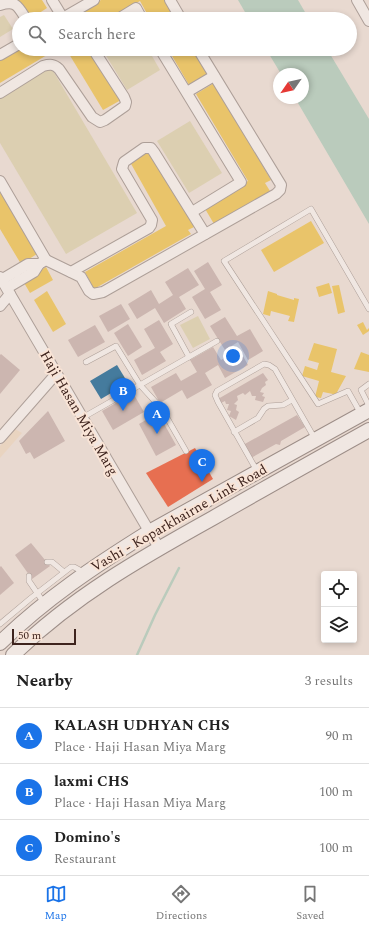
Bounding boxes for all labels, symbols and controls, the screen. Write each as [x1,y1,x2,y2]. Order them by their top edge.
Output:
search box [12,12,357,56]
icon: search [26,23,48,45]
text: Search here [58,23,136,46]
north arrow [273,68,309,104]
street label: Haji Hasan Miya Marg [35,346,123,480]
your location [223,346,243,366]
pin: B [110,378,136,411]
pin: A [144,401,170,434]
pin: C [189,449,215,482]
street label: Vashi - Koparkhairne Link Road [87,459,271,577]
map controls [321,571,357,643]
button: locate [321,571,357,607]
button: layers [321,607,357,643]
scale bar [12,627,76,646]
text: 50 m [18,627,41,644]
text: Nearby [16,668,72,694]
text: 3 results [305,671,353,691]
text: KALASH UDHYAN CHS [54,714,230,737]
text: A [24,726,34,746]
text: 90 m [326,726,353,746]
text: Place · Haji Hasan Miya Marg [54,737,226,757]
text: laxmi CHS [54,770,129,793]
text: B [24,782,34,802]
text: 100 m [319,782,353,802]
text: Place · Haji Hasan Miya Marg [54,793,226,813]
text: Domino's [54,826,121,849]
text: C [24,838,34,858]
text: 100 m [319,838,353,858]
text: Restaurant [54,849,116,869]
tab: Map [45,883,67,924]
tab: Directions [156,883,207,924]
tab: Saved [296,883,324,924]

